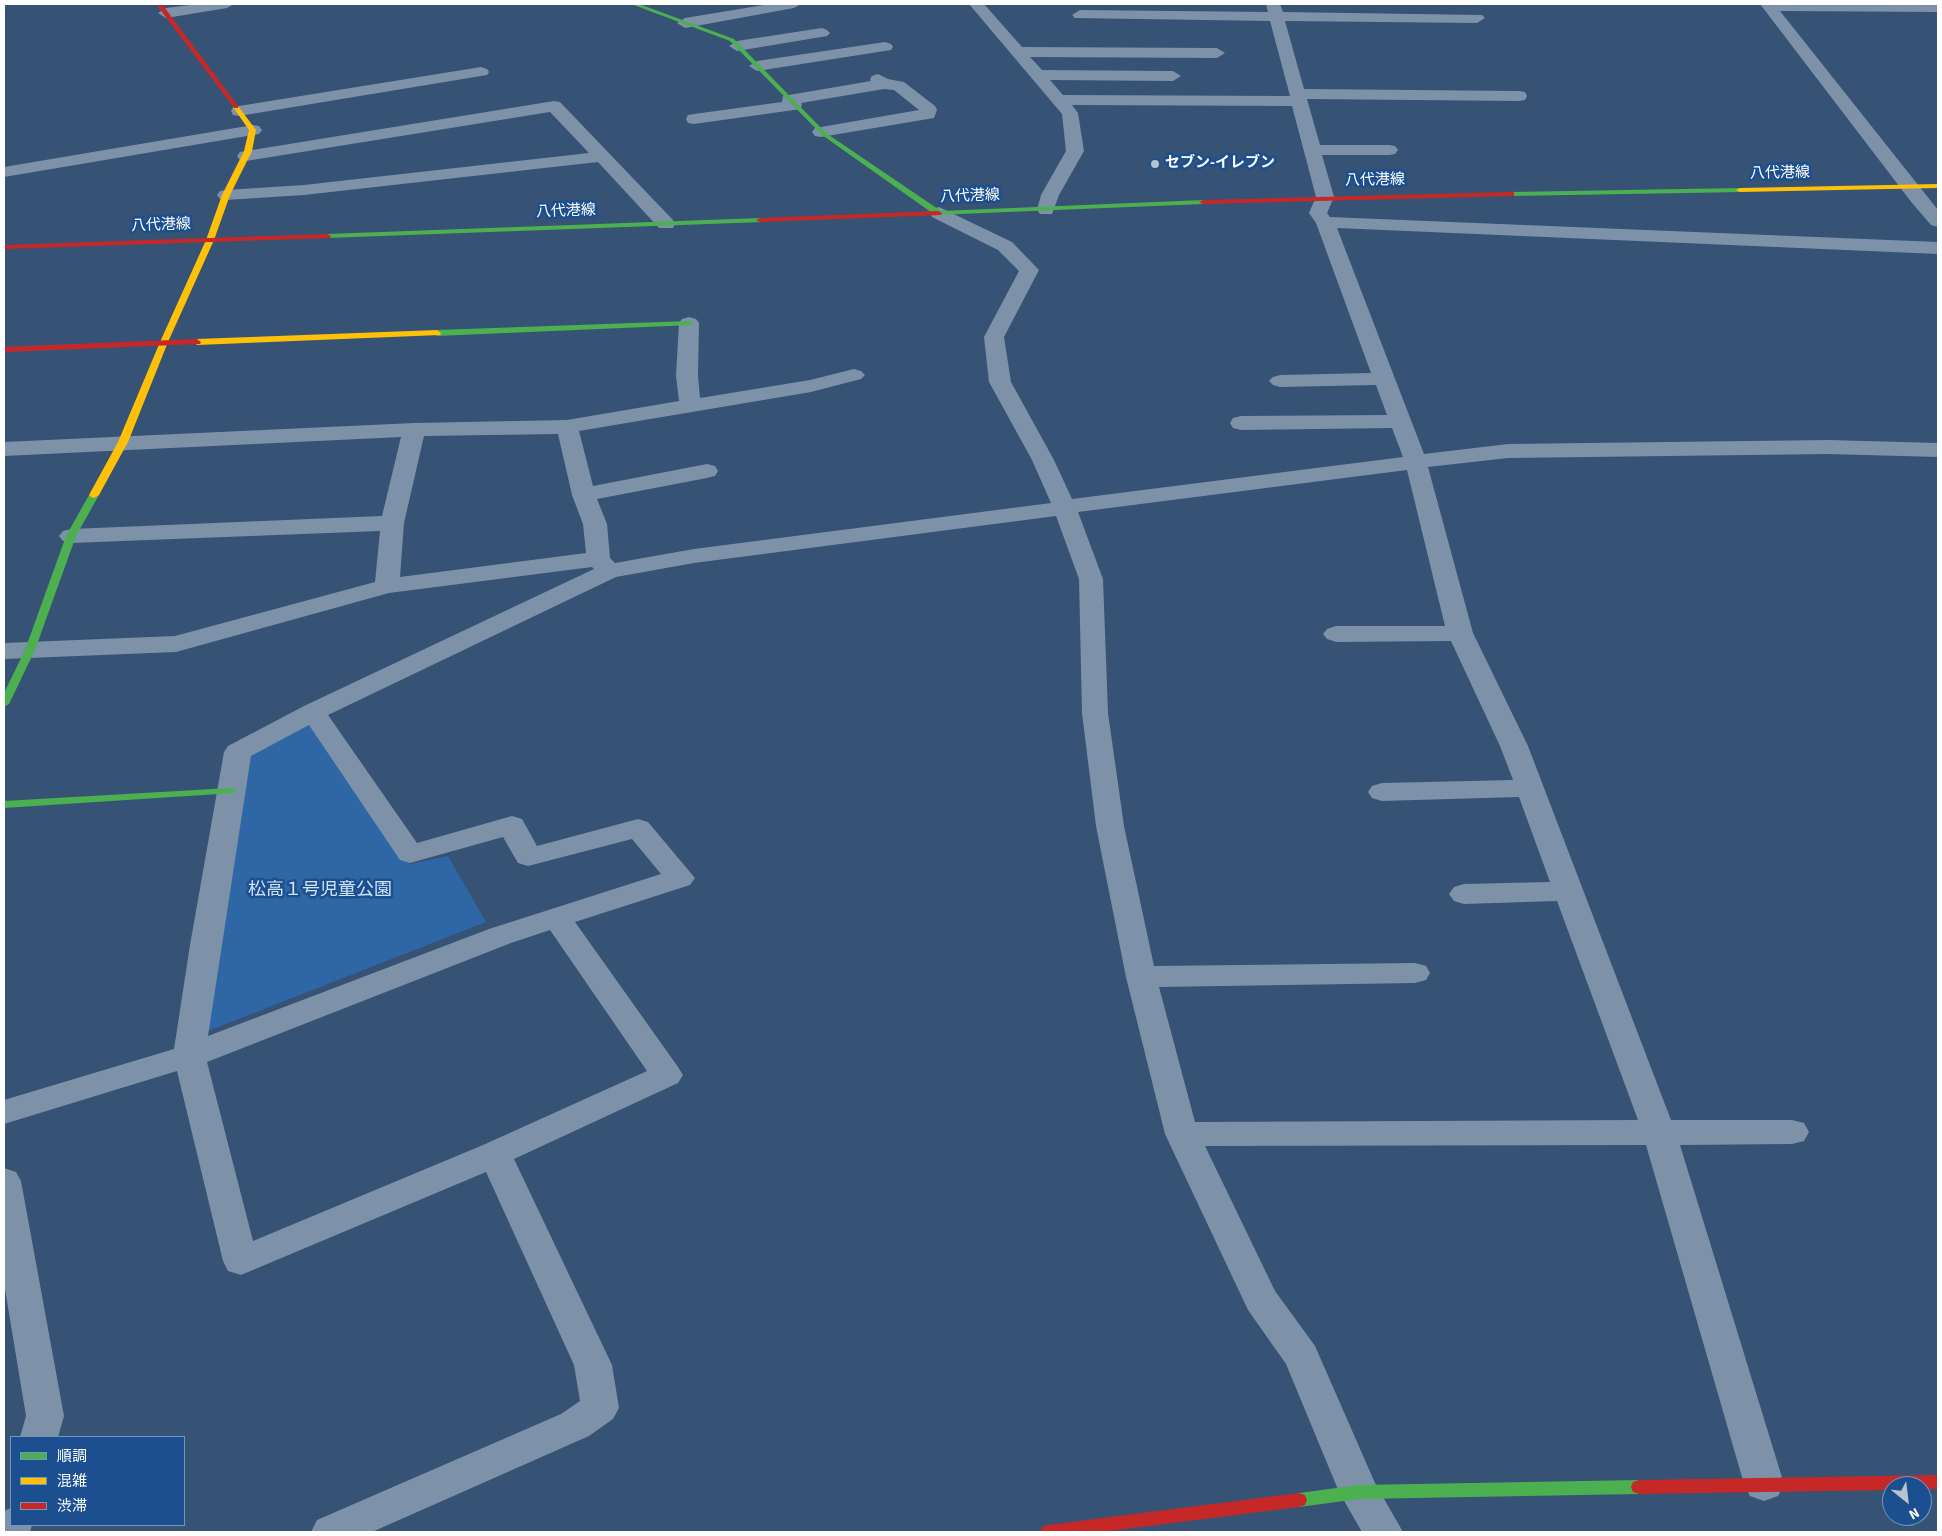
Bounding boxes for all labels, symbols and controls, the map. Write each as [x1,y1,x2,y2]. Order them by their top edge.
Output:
place label: セブン-イレブン [1165,155,1275,173]
marker: セブン-イレブン [1149,158,1161,170]
street label: 八代港線 [1750,164,1810,184]
street label: 八代港線 [1345,171,1405,191]
street label: 八代港線 [940,187,1000,207]
street label: 八代港線 [536,202,596,222]
street label: 八代港線 [131,216,191,236]
park label: 松高１号児童公園 [248,880,392,902]
legend [10,1436,185,1526]
text: 順調 [57,1446,87,1467]
text: 混雑 [57,1471,87,1492]
north arrow [1882,1476,1932,1526]
text: 渋滞 [57,1496,87,1517]
text: N [1905,1502,1923,1524]

